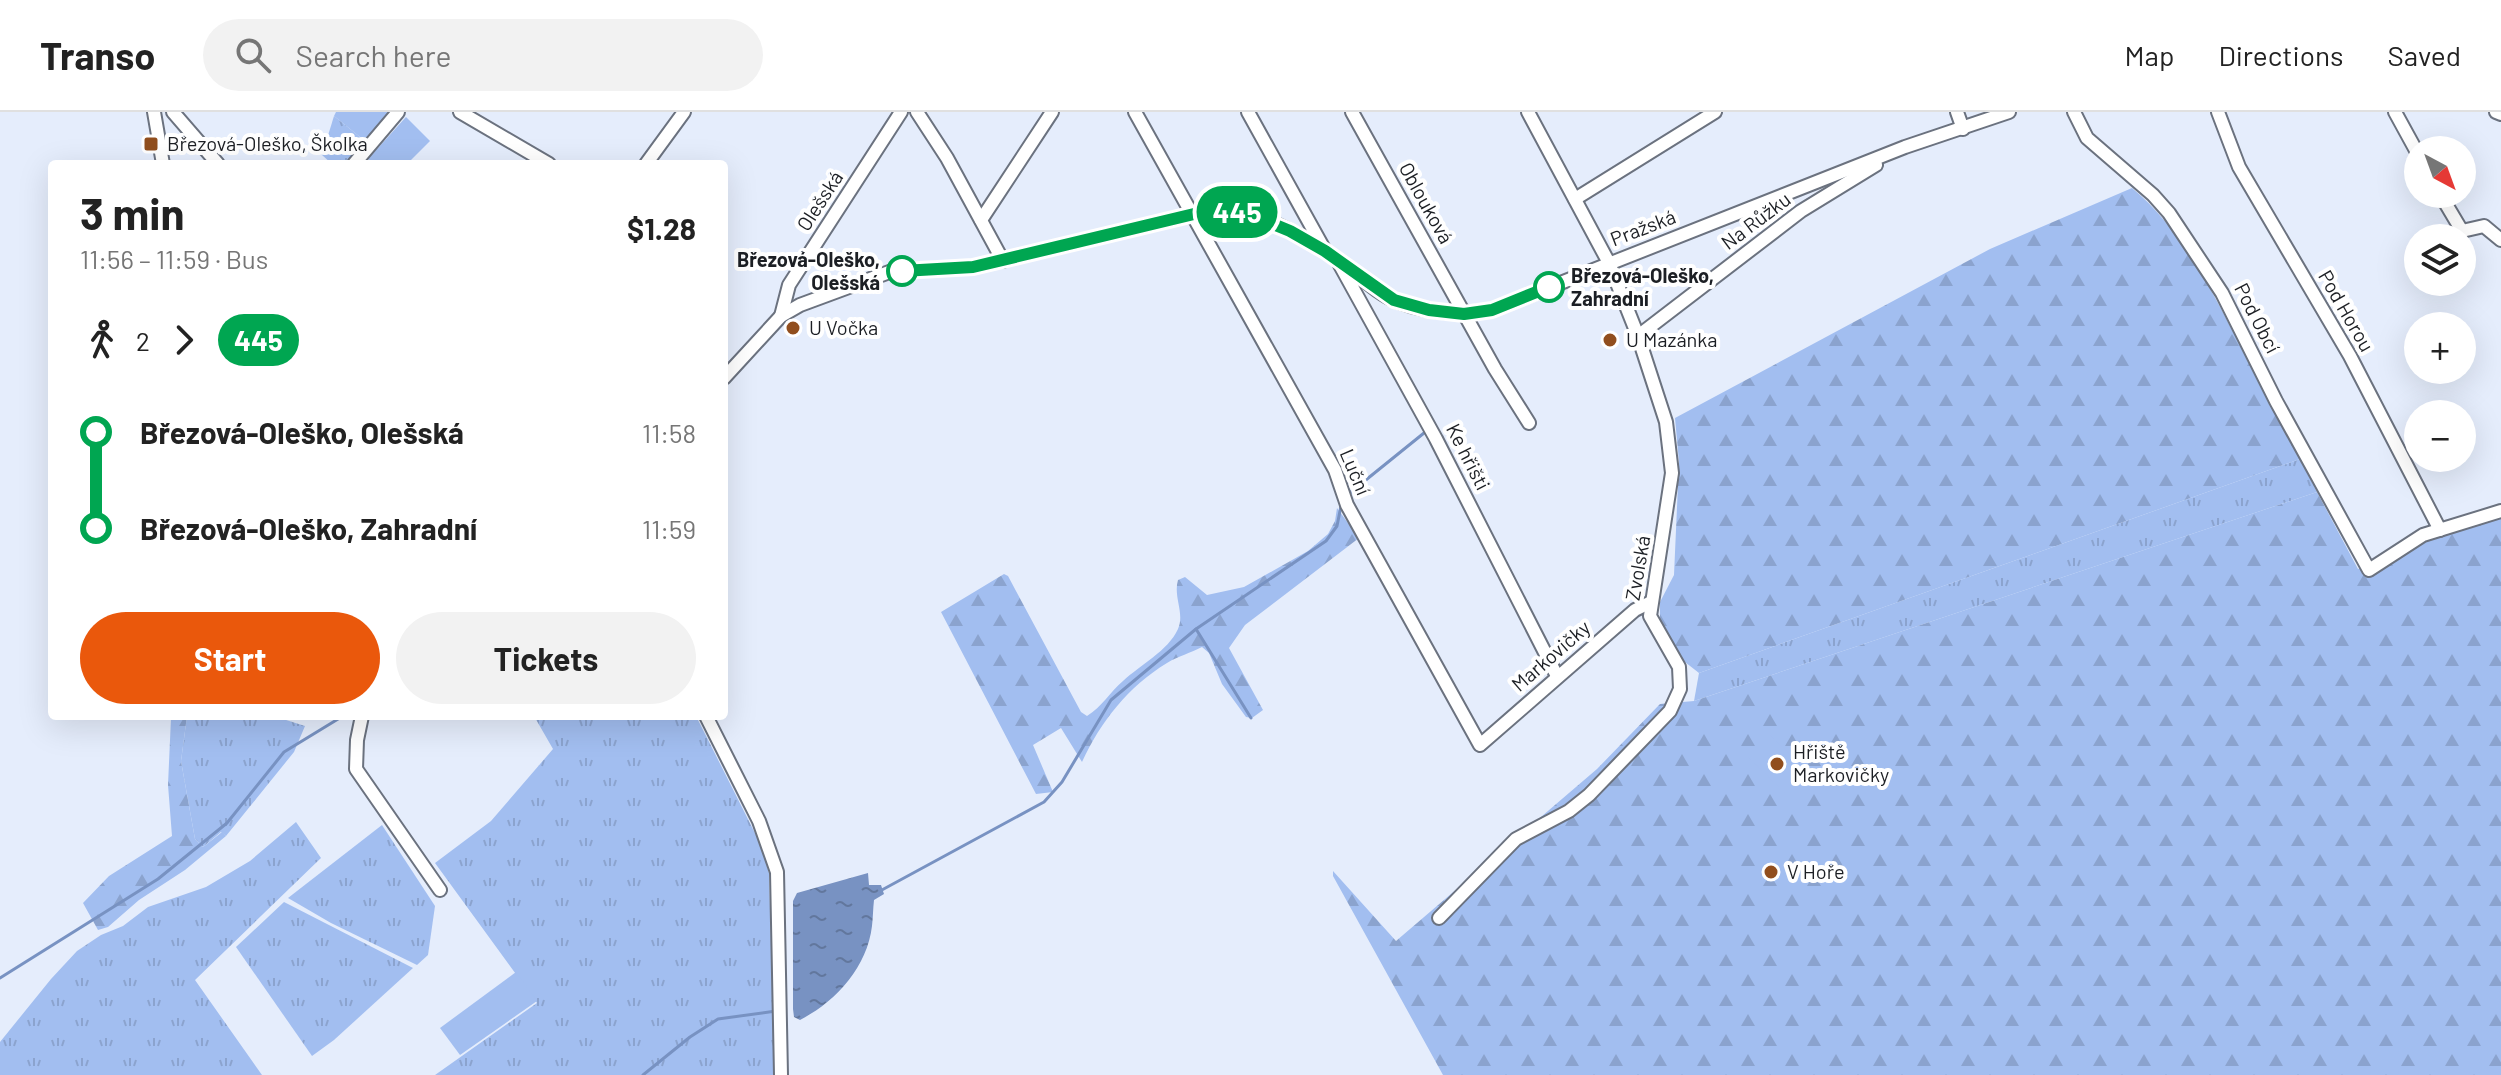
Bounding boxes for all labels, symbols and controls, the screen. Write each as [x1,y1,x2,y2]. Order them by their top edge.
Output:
search box [203,19,763,91]
text: Transo [40,32,155,78]
icon: search [231,33,275,77]
text: Search here [295,37,451,73]
text: Map [2125,38,2174,72]
text: Directions [2218,38,2344,72]
text: Saved [2388,38,2461,72]
place label: Březová-Oleško, Školka [167,131,368,155]
marker: Březová-Oleško, Školka [142,135,160,153]
north arrow [2404,136,2476,208]
map controls [2404,136,2476,472]
street label: Oblouková [1395,158,1459,247]
street label: Olešská [791,166,847,235]
text: 3 min [80,186,185,239]
line badge: 445 [1191,186,1283,238]
street label: Na Růžku [1716,186,1795,254]
text: 445 [1213,195,1261,229]
street label: Pražská [1607,204,1679,250]
text: $1.28 [627,210,696,246]
button: layers [2404,224,2476,296]
text: 11:56 – 11:59 · Bus [80,243,268,274]
place label: Březová-Oleško, Olešská [737,247,880,294]
marker: Březová-Oleško, Olešská [887,256,917,286]
place label: Březová-Oleško, Zahradní [1571,263,1714,310]
street label: Pod Horou [2314,265,2380,356]
marker: Březová-Oleško, Zahradní [1534,272,1564,302]
street label: Pod Obcí [2230,279,2286,356]
button: + [2404,312,2476,384]
place label: U Vočka [809,315,878,339]
icon: walk [80,318,124,362]
icon: forward [162,318,206,362]
marker: U Vočka [784,319,802,337]
text: 445 [234,323,283,357]
text: 2 [136,325,150,356]
place label: U Mazánka [1626,327,1717,351]
marker: U Mazánka [1601,331,1619,349]
button: − [2404,400,2476,472]
text: Březová-Oleško, Olešská [140,414,464,450]
text: 11:58 [642,417,696,448]
street label: Ke hřišti [1442,419,1496,494]
street label: Luční [1336,445,1376,498]
text: Březová-Oleško, Zahradní [140,510,477,546]
text: 11:59 [642,513,696,544]
street label: Zvolská [1620,534,1655,602]
button: Start [80,612,380,704]
button: Tickets [396,612,696,704]
street label: Markovičky [1506,615,1595,696]
place label: Hřiště Markovičky [1793,739,1889,786]
marker: Hřiště Markovičky [1768,755,1786,773]
place label: V Hoře [1787,859,1845,883]
marker: V Hoře [1762,863,1780,881]

